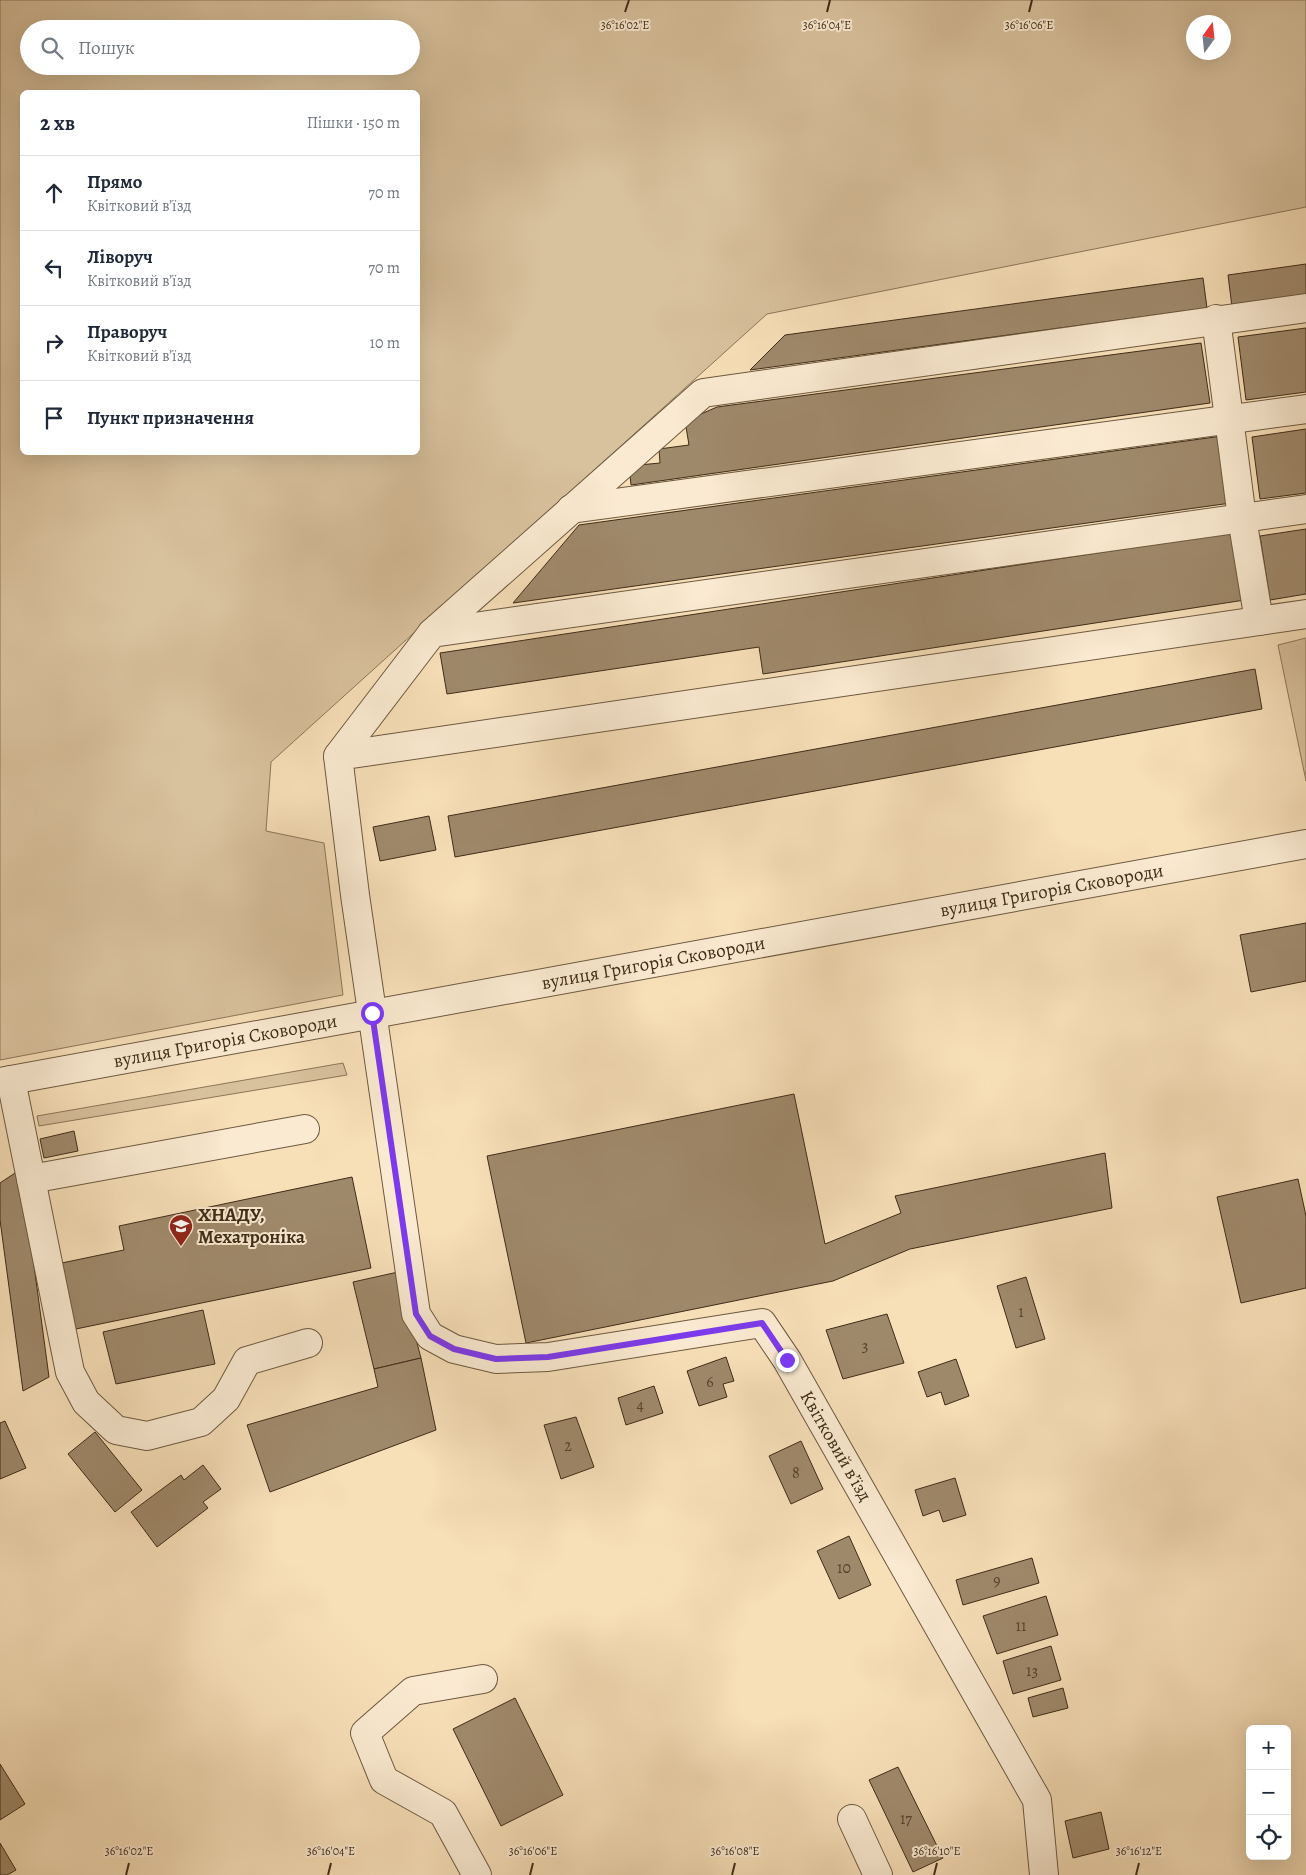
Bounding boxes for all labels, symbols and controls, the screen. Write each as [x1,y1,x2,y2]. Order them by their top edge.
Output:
north arrow [1186,15,1231,60]
text: 36°16'02"E [601,17,649,33]
text: 36°16'04"E [803,17,851,33]
text: 36°16'06"E [1005,17,1053,33]
search box [20,20,420,75]
icon: search [38,34,66,62]
text: Пошук [78,35,135,61]
text: 2 хв [40,109,75,137]
text: Пішки · 150 m [307,112,400,134]
text: Прямо [87,169,142,195]
icon: ahead [40,179,68,207]
text: 70 m [368,182,400,204]
text: Квітковий в’їзд [87,195,191,217]
text: Ліворуч [87,244,153,270]
icon: left [40,254,68,282]
text: 70 m [368,257,400,279]
text: Квітковий в’їзд [87,270,191,292]
text: Праворуч [87,319,167,345]
icon: right [40,329,68,357]
text: 10 m [370,332,400,354]
text: Квітковий в’їзд [87,345,191,367]
icon: arrive [40,404,68,432]
text: Пункт призначення [87,405,254,431]
street label: вулиця Григорія Сковороди [938,857,1166,923]
street label: вулиця Григорія Сковороди [539,930,767,996]
route start [361,1002,384,1025]
street label: вулиця Григорія Сковороди [111,1008,339,1074]
place label: ХНАДУ, Мехатроніка [198,1202,306,1250]
school or university icon: ХНАДУ, Мехатроніка [168,1213,194,1247]
house number: 1 [1018,1301,1024,1323]
house number: 3 [862,1335,868,1357]
route end [776,1349,799,1372]
house number: 6 [706,1371,714,1393]
street label: Квітковий в’їзд [794,1386,878,1506]
house number: 4 [636,1394,644,1416]
house number: 2 [564,1435,572,1457]
house number: 8 [792,1462,800,1484]
house number: 10 [837,1557,851,1579]
house number: 9 [993,1570,1001,1592]
house number: 11 [1016,1615,1027,1637]
house number: 13 [1026,1660,1038,1682]
map controls [1246,1725,1291,1860]
button: + [1246,1725,1291,1770]
button: − [1246,1770,1291,1815]
house number: 17 [900,1808,912,1830]
button: locate [1246,1815,1291,1860]
text: 36°16'02"E [105,1843,153,1859]
text: 36°16'04"E [307,1843,355,1859]
text: 36°16'06"E [509,1843,557,1859]
text: 36°16'08"E [711,1843,759,1859]
text: 36°16'10"E [913,1843,961,1859]
text: 36°16'12"E [1116,1843,1162,1859]

